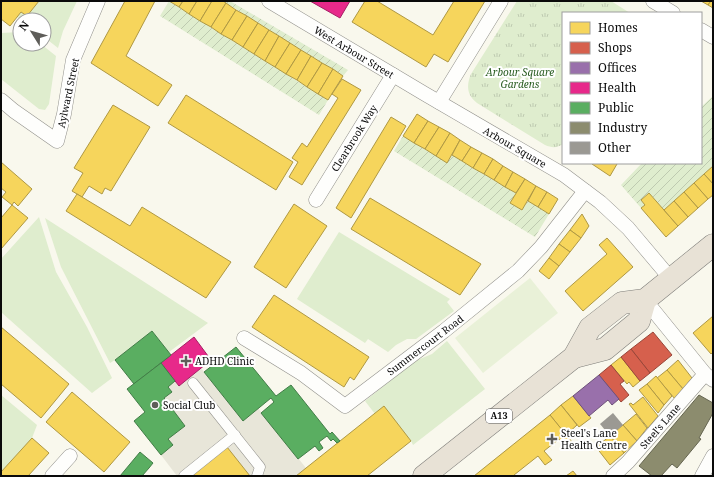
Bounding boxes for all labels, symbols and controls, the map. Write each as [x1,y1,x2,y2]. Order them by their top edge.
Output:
north arrow [12,12,52,52]
legend [562,12,702,164]
text: N [15,17,32,34]
text: Homes [598,19,638,36]
street label: West Arbour Street [311,23,397,82]
text: Shops [598,39,632,56]
street label: Aylward Street [54,56,82,129]
text: Offices [598,59,637,76]
park label: Arbour Square Gardens [485,65,554,91]
text: Health [598,79,637,96]
text: Public [598,99,634,116]
street label: Clearbrook Way [328,102,380,174]
text: Industry [598,119,647,136]
street label: Arbour Square [481,123,549,171]
text: Other [598,139,631,156]
street label: Summercourt Road [384,312,466,378]
place label: ADHD Clinic [195,354,254,368]
marker: ADHD Clinic [180,355,192,367]
place label: Social Club [163,398,215,412]
marker: Social Club [150,400,160,410]
street label: Steel's Lane [636,400,684,452]
road number: A13 [486,409,512,423]
place label: Steel's Lane Health Centre [561,426,627,452]
marker: Steel's Lane Health Centre [546,433,558,445]

